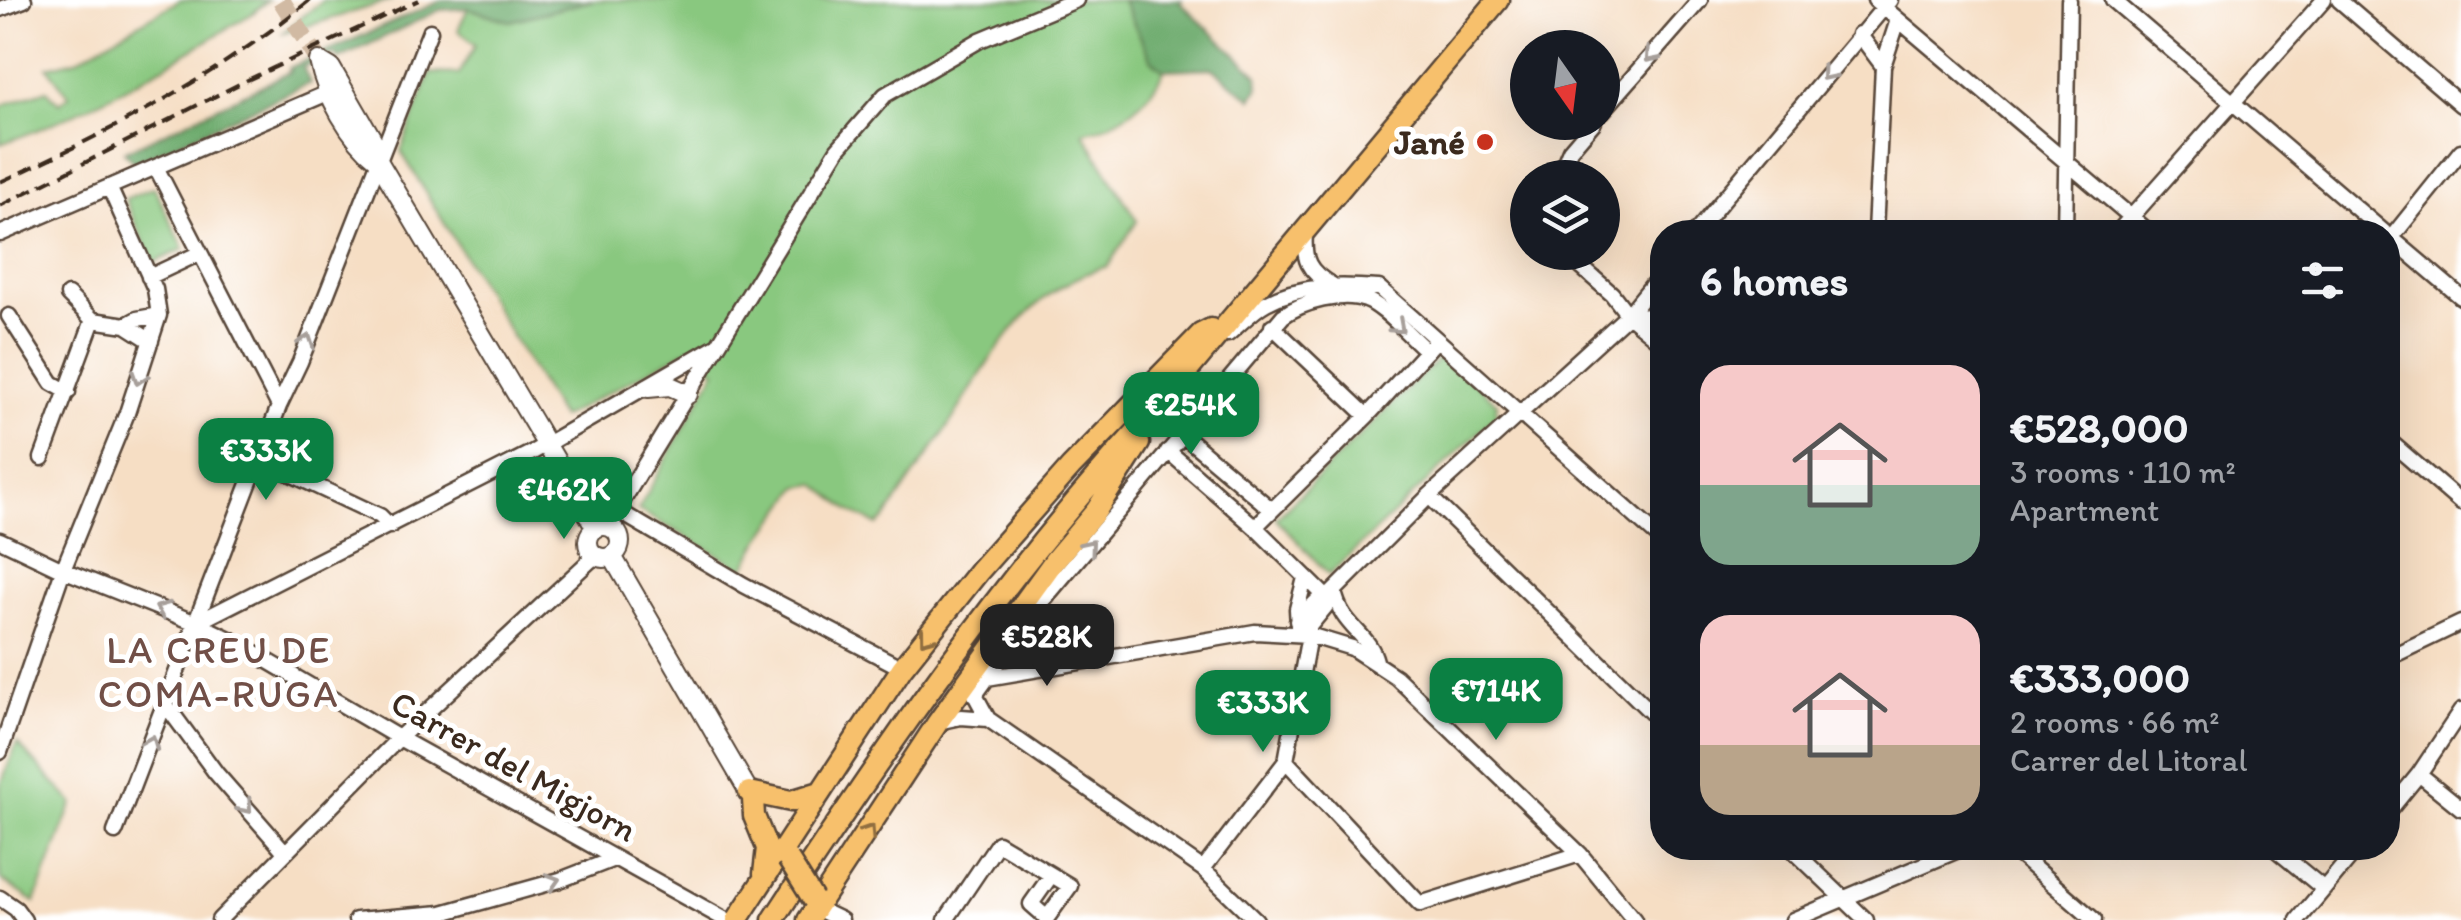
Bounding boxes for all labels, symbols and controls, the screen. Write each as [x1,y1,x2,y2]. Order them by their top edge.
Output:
north arrow [1510,30,1620,140]
map controls [1510,30,1620,270]
one-way arrow [1645,44,1663,62]
one-way arrow [1820,63,1838,81]
place label: Jané [1393,121,1465,163]
marker: Jané [1474,131,1496,153]
button: layers [1510,160,1620,270]
icon: filters [2295,253,2350,308]
text: 6 homes [1700,255,1848,306]
one-way arrow [1387,315,1405,333]
one-way arrow [295,334,316,351]
one-way arrow [130,369,150,386]
pin: €254K [1121,372,1261,457]
text: €254K [1145,385,1237,423]
text: €528,000 [2010,402,2189,453]
icon: home [1780,405,1900,525]
pin: €333K [196,418,336,503]
text: €333K [220,431,312,469]
text: 3 rooms · 110 m² [2010,453,2236,491]
pin: €462K [494,457,634,542]
text: €462K [518,470,610,508]
text: Apartment [2010,491,2159,529]
one-way arrow [1077,539,1095,557]
one-way arrow [154,601,171,621]
pin: €528K [977,604,1117,689]
text: €528K [1002,617,1092,655]
district label: LA CREU DE COMA-RUGA [98,627,340,717]
one-way arrow [920,627,937,645]
text: €333,000 [2010,652,2190,703]
icon: home [1780,655,1900,775]
pin: €714K [1426,658,1566,743]
pin: €333K [1193,670,1333,755]
text: €714K [1452,671,1540,709]
street label: Carrer del Migjorn [384,681,644,851]
text: €333K [1217,683,1309,721]
text: 2 rooms · 66 m² [2010,703,2220,741]
one-way arrow [140,734,160,751]
text: Carrer del Litoral [2010,741,2247,779]
one-way arrow [234,795,252,814]
one-way arrow [856,824,875,842]
one-way arrow [544,872,561,893]

